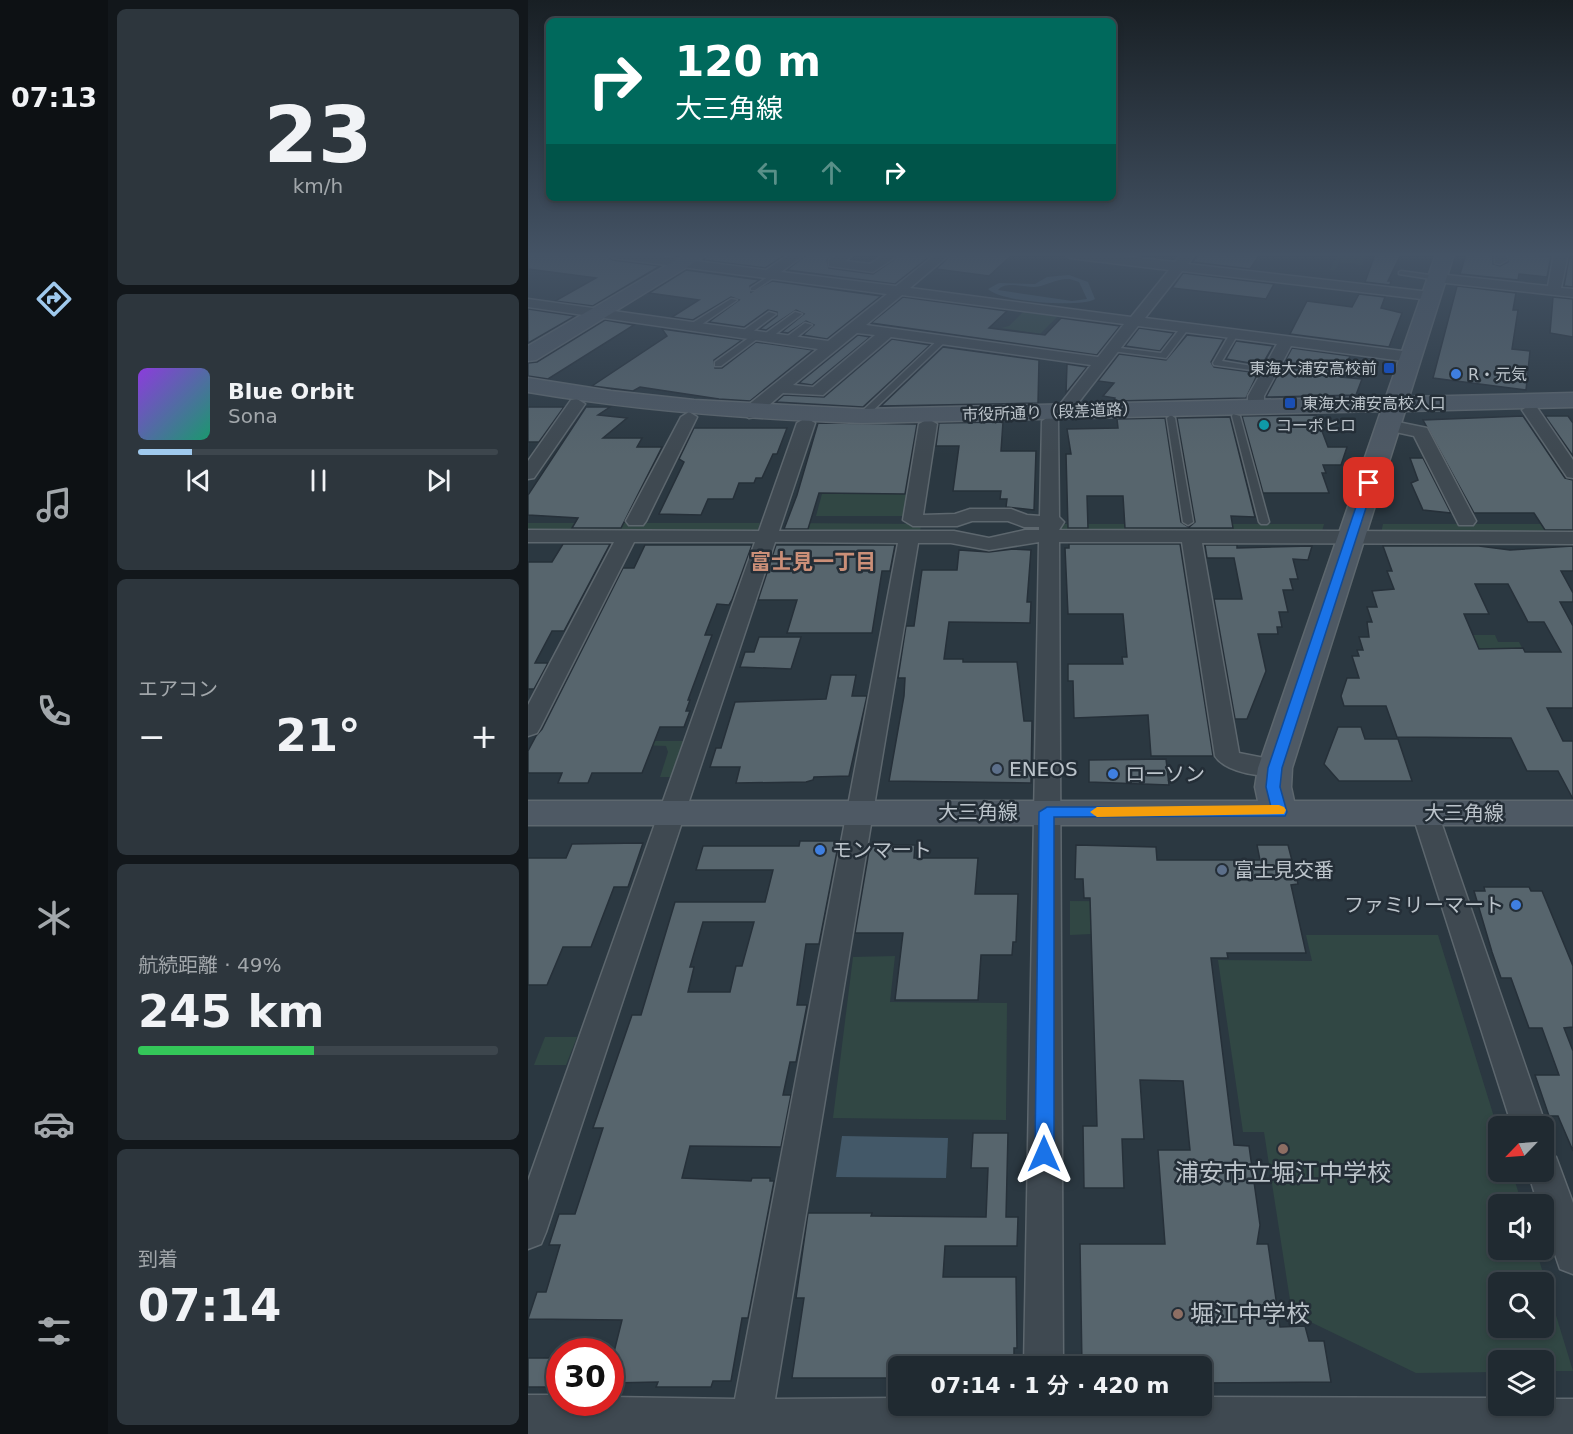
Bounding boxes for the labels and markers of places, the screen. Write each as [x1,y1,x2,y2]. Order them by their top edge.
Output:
place label: 東海大浦安高校前 [1249,359,1377,378]
marker: 東海大浦安高校前 [1382,361,1396,375]
place label: R・元気 [1468,365,1527,384]
marker: R・元気 [1449,367,1463,381]
place label: 東海大浦安高校入口 [1302,394,1446,413]
marker: 東海大浦安高校入口 [1283,396,1297,410]
place label: コーポヒロ [1276,416,1356,435]
marker: コーポヒロ [1257,418,1271,432]
pin [1343,457,1394,508]
place label: ENEOS [1009,757,1078,781]
marker: ENEOS [990,762,1004,776]
place label: ローソン [1125,762,1205,786]
marker: ローソン [1106,767,1120,781]
place label: モンマート [832,838,932,862]
marker: モンマート [813,843,827,857]
place label: 富士見交番 [1234,858,1334,882]
marker: 富士見交番 [1215,863,1229,877]
place label: ファミリーマート [1344,893,1504,917]
marker: ファミリーマート [1509,898,1523,912]
marker: 浦安市立堀江中学校 [1276,1142,1290,1156]
place label: 浦安市立堀江中学校 [1175,1159,1391,1187]
place label: 堀江中学校 [1190,1300,1310,1328]
marker: 堀江中学校 [1171,1307,1185,1321]

